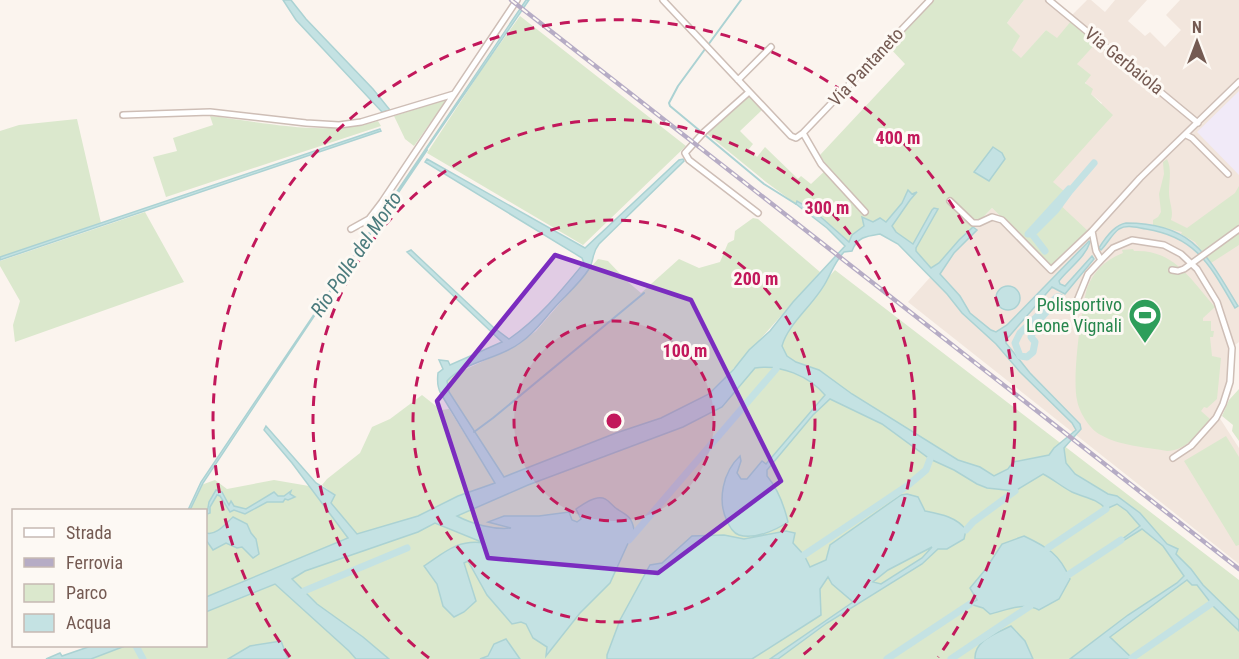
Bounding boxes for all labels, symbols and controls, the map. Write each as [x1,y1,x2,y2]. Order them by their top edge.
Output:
north arrow [1167,12,1227,72]
text: N [1192,18,1202,37]
street label: Via Pantaneto [824,23,907,110]
street label: Via Gerbaiola [1081,23,1168,99]
text: 400 m [876,127,920,148]
water label: Rio Polle del Morto [305,187,407,321]
text: 300 m [805,197,849,218]
text: 200 m [734,268,778,289]
place label: Polisportivo Leone Vignali [1026,294,1122,336]
sports icon: Polisportivo Leone Vignali [1127,297,1163,344]
text: 100 m [663,340,707,361]
centre of rings [604,411,624,431]
legend [12,509,207,647]
text: Strada [66,522,112,543]
text: Ferrovia [66,552,123,573]
text: Parco [66,582,107,603]
text: Acqua [66,612,111,633]

